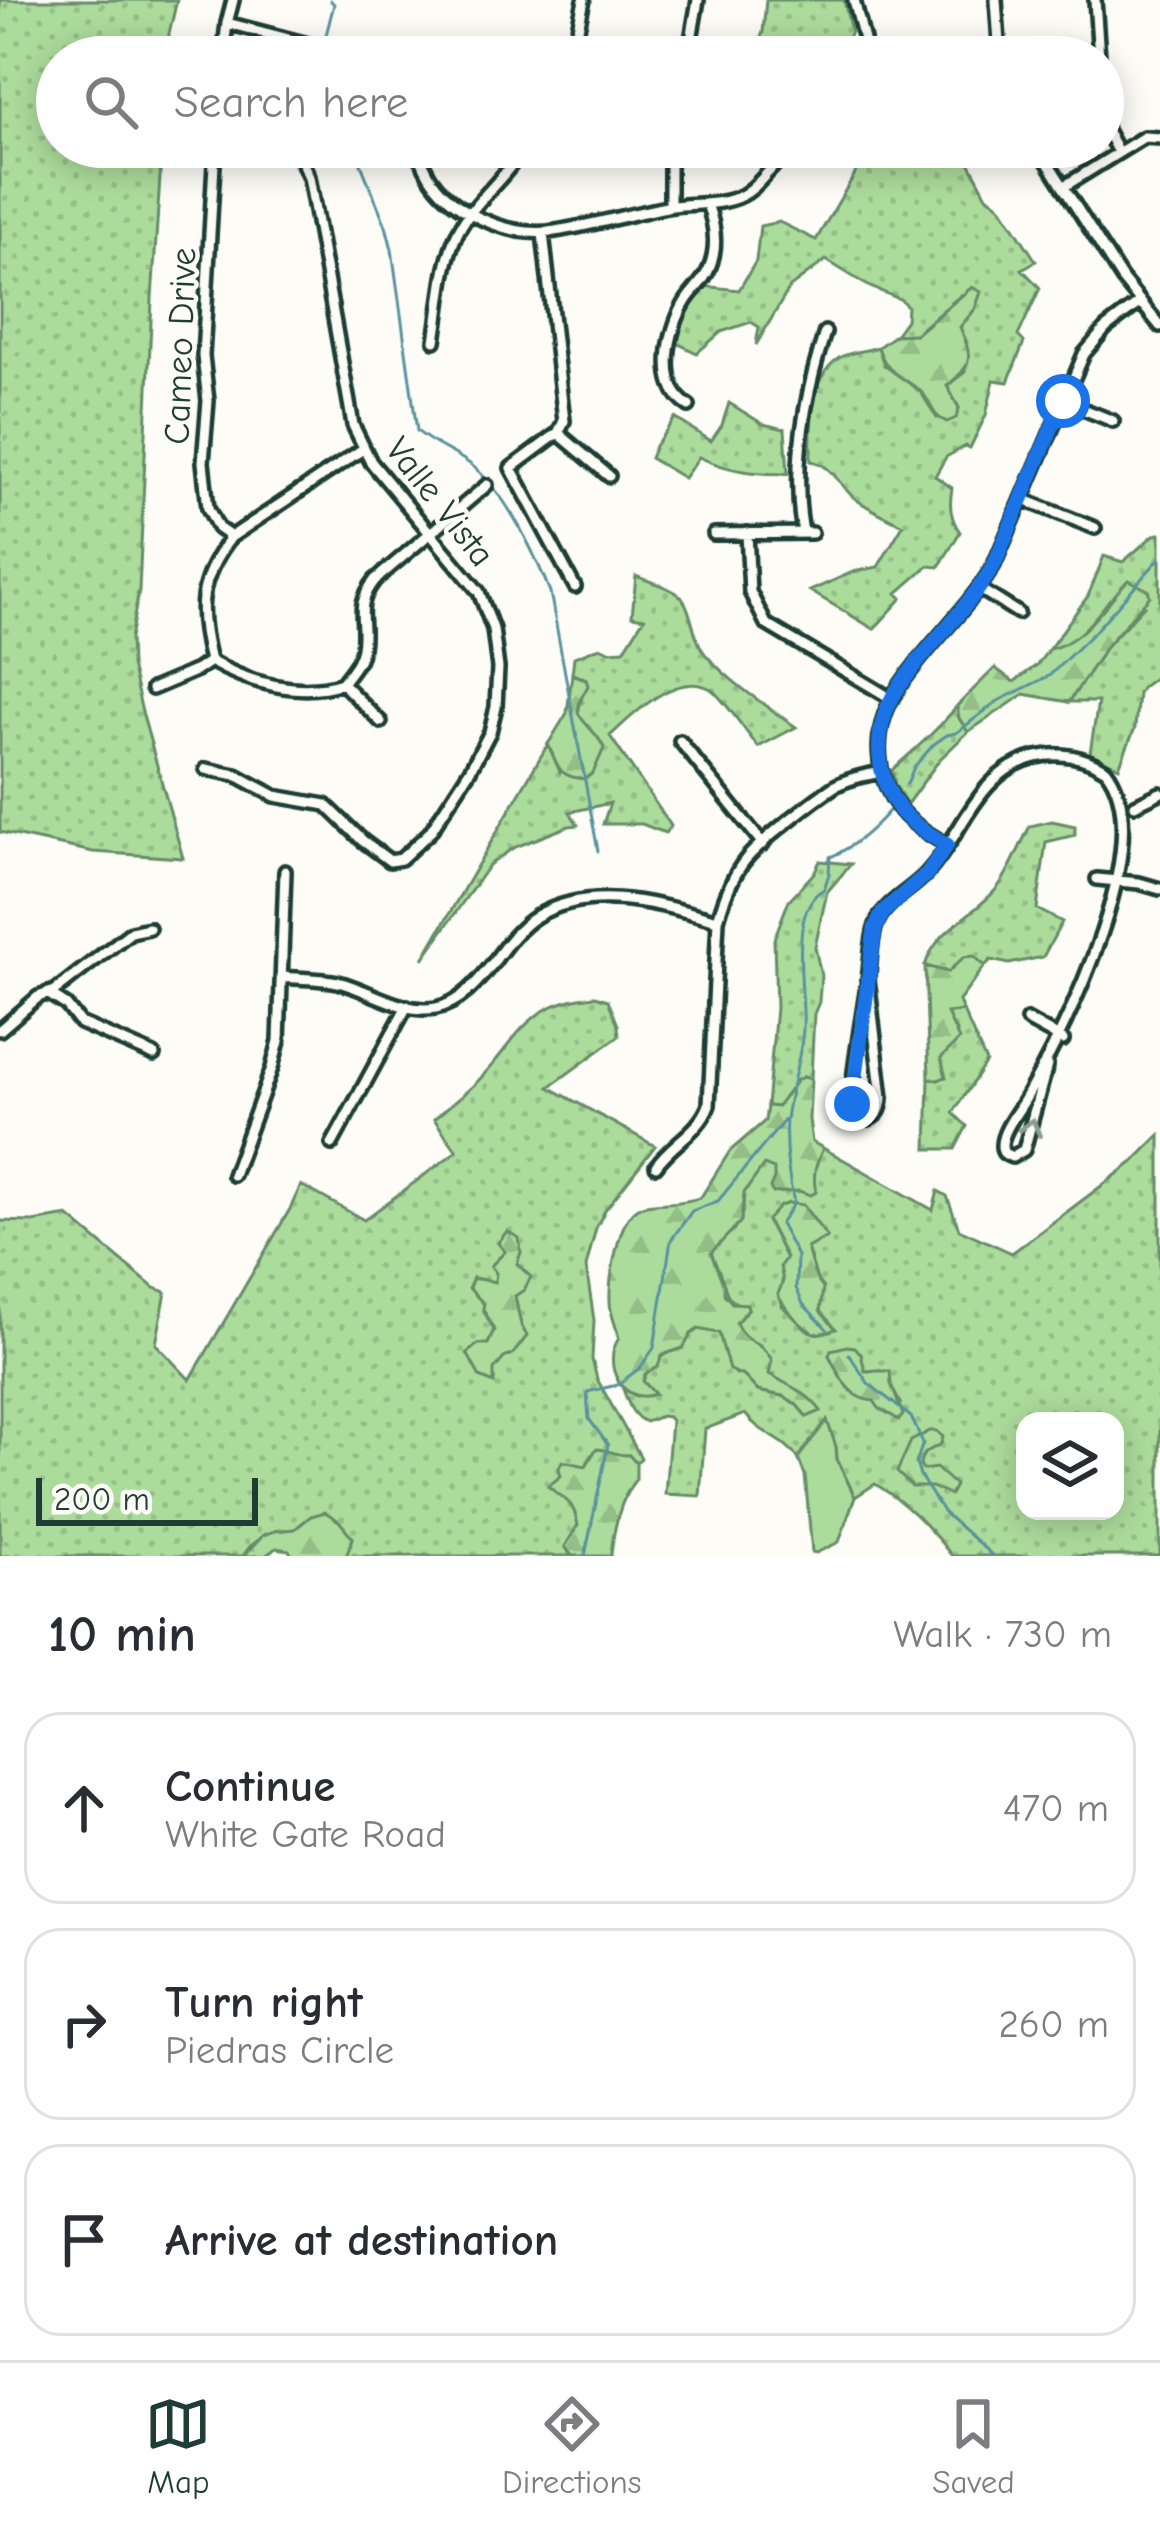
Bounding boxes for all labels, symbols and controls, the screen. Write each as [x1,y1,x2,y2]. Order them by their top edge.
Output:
search box [36,36,1124,168]
icon: search [78,69,144,135]
text: Search here [174,76,408,128]
street label: Cameo Drive [157,247,204,445]
route start [1036,374,1090,428]
street label: Valle Vista [377,429,503,574]
route end [825,1077,879,1131]
one-way arrow [1016,1118,1041,1138]
map controls [1016,1412,1124,1520]
button: layers [1016,1412,1124,1520]
scale bar [36,1472,258,1525]
text: 200 m [54,1480,150,1518]
text: 10 min [48,1605,196,1664]
text: Walk · 730 m [893,1612,1112,1657]
text: Continue [165,1760,335,1812]
icon: ahead [51,1775,117,1841]
text: 470 m [1003,1786,1109,1831]
text: White Gate Road [165,1812,446,1857]
text: Turn right [165,1976,363,2028]
icon: right [51,1991,117,2057]
text: 260 m [998,2002,1109,2047]
text: Piedras Circle [165,2028,394,2073]
icon: arrive [51,2207,117,2273]
text: Arrive at destination [165,2214,558,2266]
tab: Map [145,2391,211,2501]
tab: Directions [502,2391,642,2501]
tab: Saved [932,2391,1015,2501]

